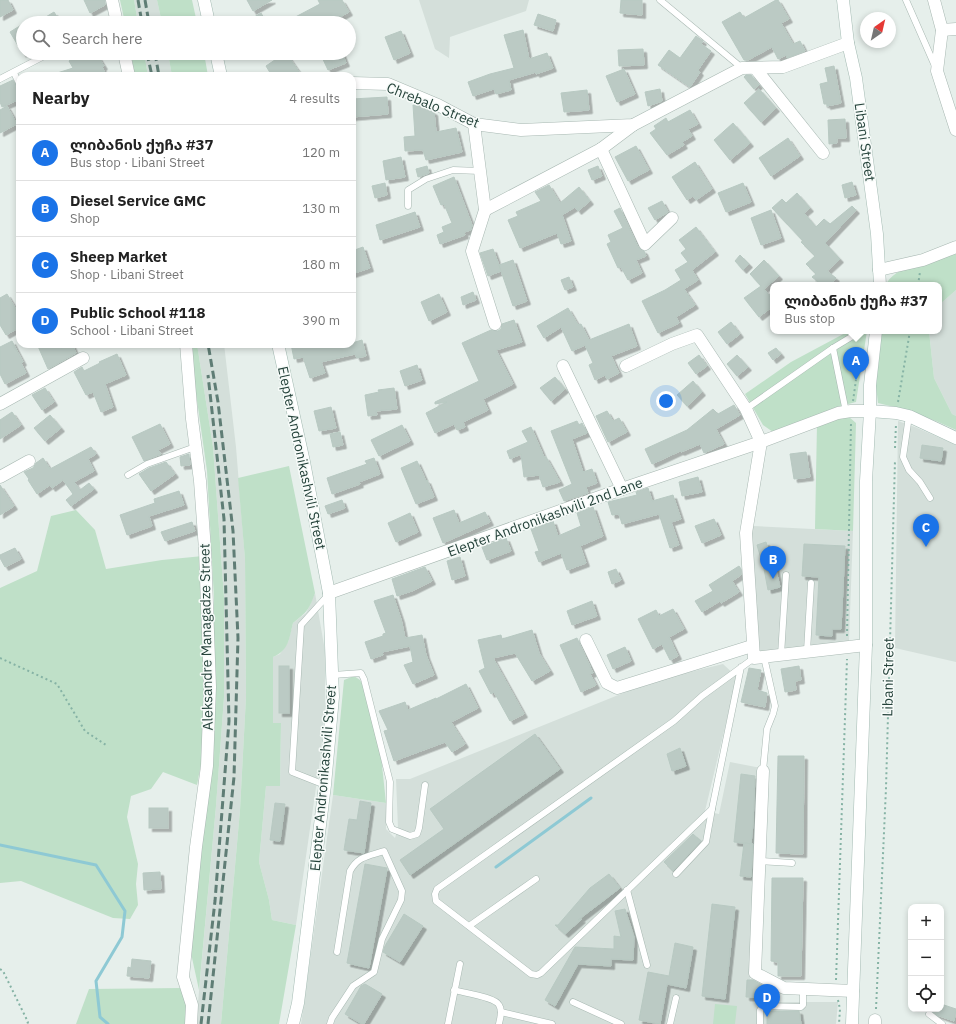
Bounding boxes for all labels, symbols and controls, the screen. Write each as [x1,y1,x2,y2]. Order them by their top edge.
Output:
north arrow [860,12,896,48]
search box [16,16,356,60]
icon: search [30,27,52,49]
text: Search here [62,29,142,48]
street label: Chrebalo Street [384,78,482,132]
text: Nearby [32,87,90,109]
text: 4 results [289,90,340,107]
street label: Libani Street [851,101,879,183]
text: ლიბანის ქუჩა #37 [70,135,214,154]
text: A [41,144,49,161]
text: 120 m [302,144,340,161]
text: Bus stop · Libani Street [70,154,205,171]
text: Diesel Service GMC [70,191,206,210]
text: B [41,200,49,217]
text: 130 m [302,200,340,217]
text: Shop [70,210,100,227]
text: Sheep Market [70,247,167,266]
text: C [41,256,49,273]
text: 180 m [302,256,340,273]
text: Shop · Libani Street [70,266,184,283]
popup [770,282,942,334]
text: ლიბანის ქუჩა #37 [784,291,928,310]
text: Public School #118 [70,303,206,322]
text: Bus stop [784,310,835,327]
text: D [40,312,50,329]
text: 390 m [302,312,340,329]
text: School · Libani Street [70,322,194,339]
pin: A [843,347,869,380]
street label: Elepter Andronikashvili Street [274,365,330,551]
your location [656,391,676,411]
street label: Elepter Andronikashvili 2nd Lane [445,473,645,561]
pin: C [913,514,939,547]
street label: Aleksandre Managadze Street [195,543,217,731]
pin: B [760,546,786,579]
street label: Libani Street [878,637,898,717]
street label: Elepter Andronikashvili Street [306,684,340,872]
map controls [908,904,944,1012]
button: + [908,904,944,940]
button: − [908,940,944,976]
button: locate [908,976,944,1012]
pin: D [754,984,780,1017]

